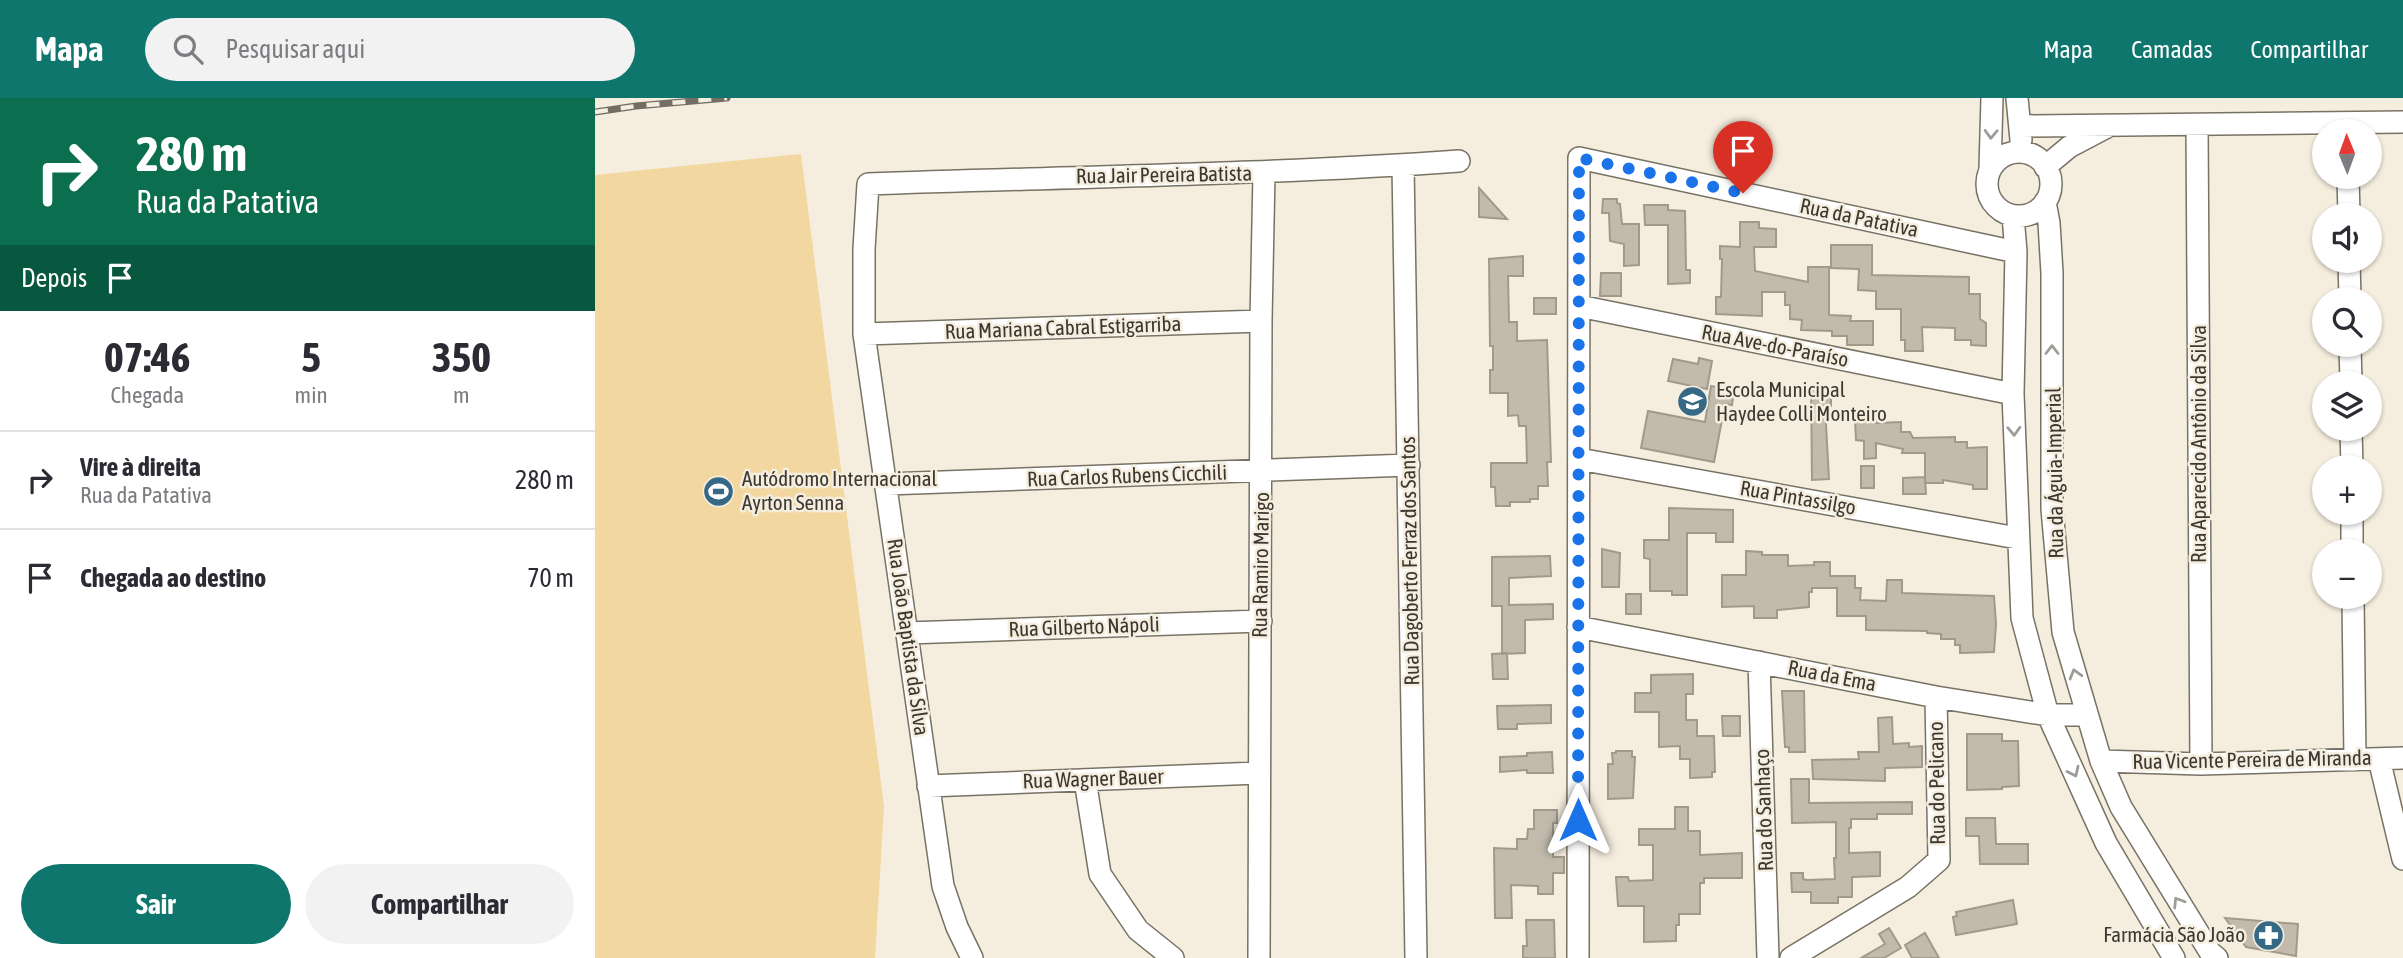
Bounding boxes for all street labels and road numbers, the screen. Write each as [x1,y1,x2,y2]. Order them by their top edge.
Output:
street label: Rua Jair Pereira Batista [1076,160,1252,188]
street label: Rua da Patativa [1798,193,1921,241]
street label: Rua Mariana Cabral Estigarriba [944,311,1182,343]
street label: Rua Ave-do-Paraíso [1700,319,1851,371]
street label: Rua Aparecido Antônio da Silva [2186,325,2210,563]
street label: Rua da Águia-Imperial [2040,387,2067,559]
street label: Rua Dagoberto Ferraz dos Santos [1395,436,1423,686]
street label: Rua Carlos Rubens Cicchili [1027,460,1227,490]
street label: Rua Pintassilgo [1738,475,1858,519]
street label: Rua Ramiro Marigo [1247,492,1273,638]
street label: Rua João Baptista da Silva [883,537,935,737]
street label: Rua Gilberto Nápoli [1008,611,1160,641]
street label: Rua da Ema [1786,655,1879,695]
street label: Rua do Pelicano [1923,721,1949,845]
street label: Rua Vicente Pereira de Miranda [2132,745,2372,773]
street label: Rua do Sanhaço [1749,748,1777,872]
street label: Rua Wagner Bauer [1022,764,1165,792]

